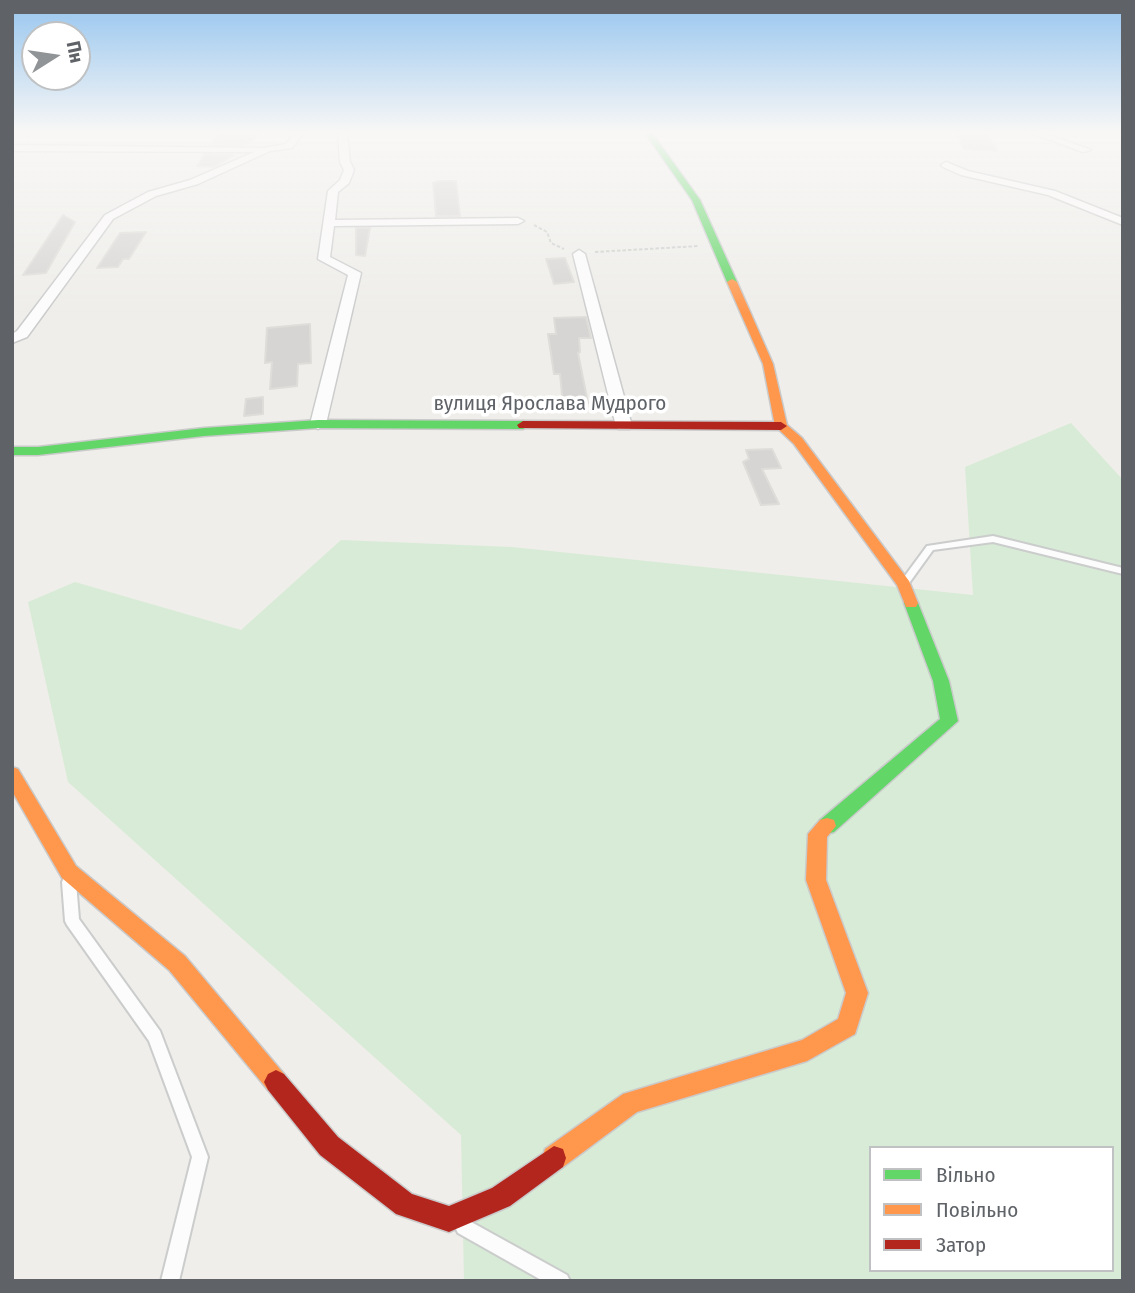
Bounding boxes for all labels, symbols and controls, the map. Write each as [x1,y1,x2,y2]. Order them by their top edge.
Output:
north arrow [21,21,91,91]
text: Пн [62,39,89,65]
street label: вулиця Ярослава Мудрого [434,391,666,417]
legend [869,1146,1114,1272]
text: Вільно [936,1162,996,1188]
text: Повільно [936,1197,1018,1223]
text: Затор [936,1232,986,1258]

